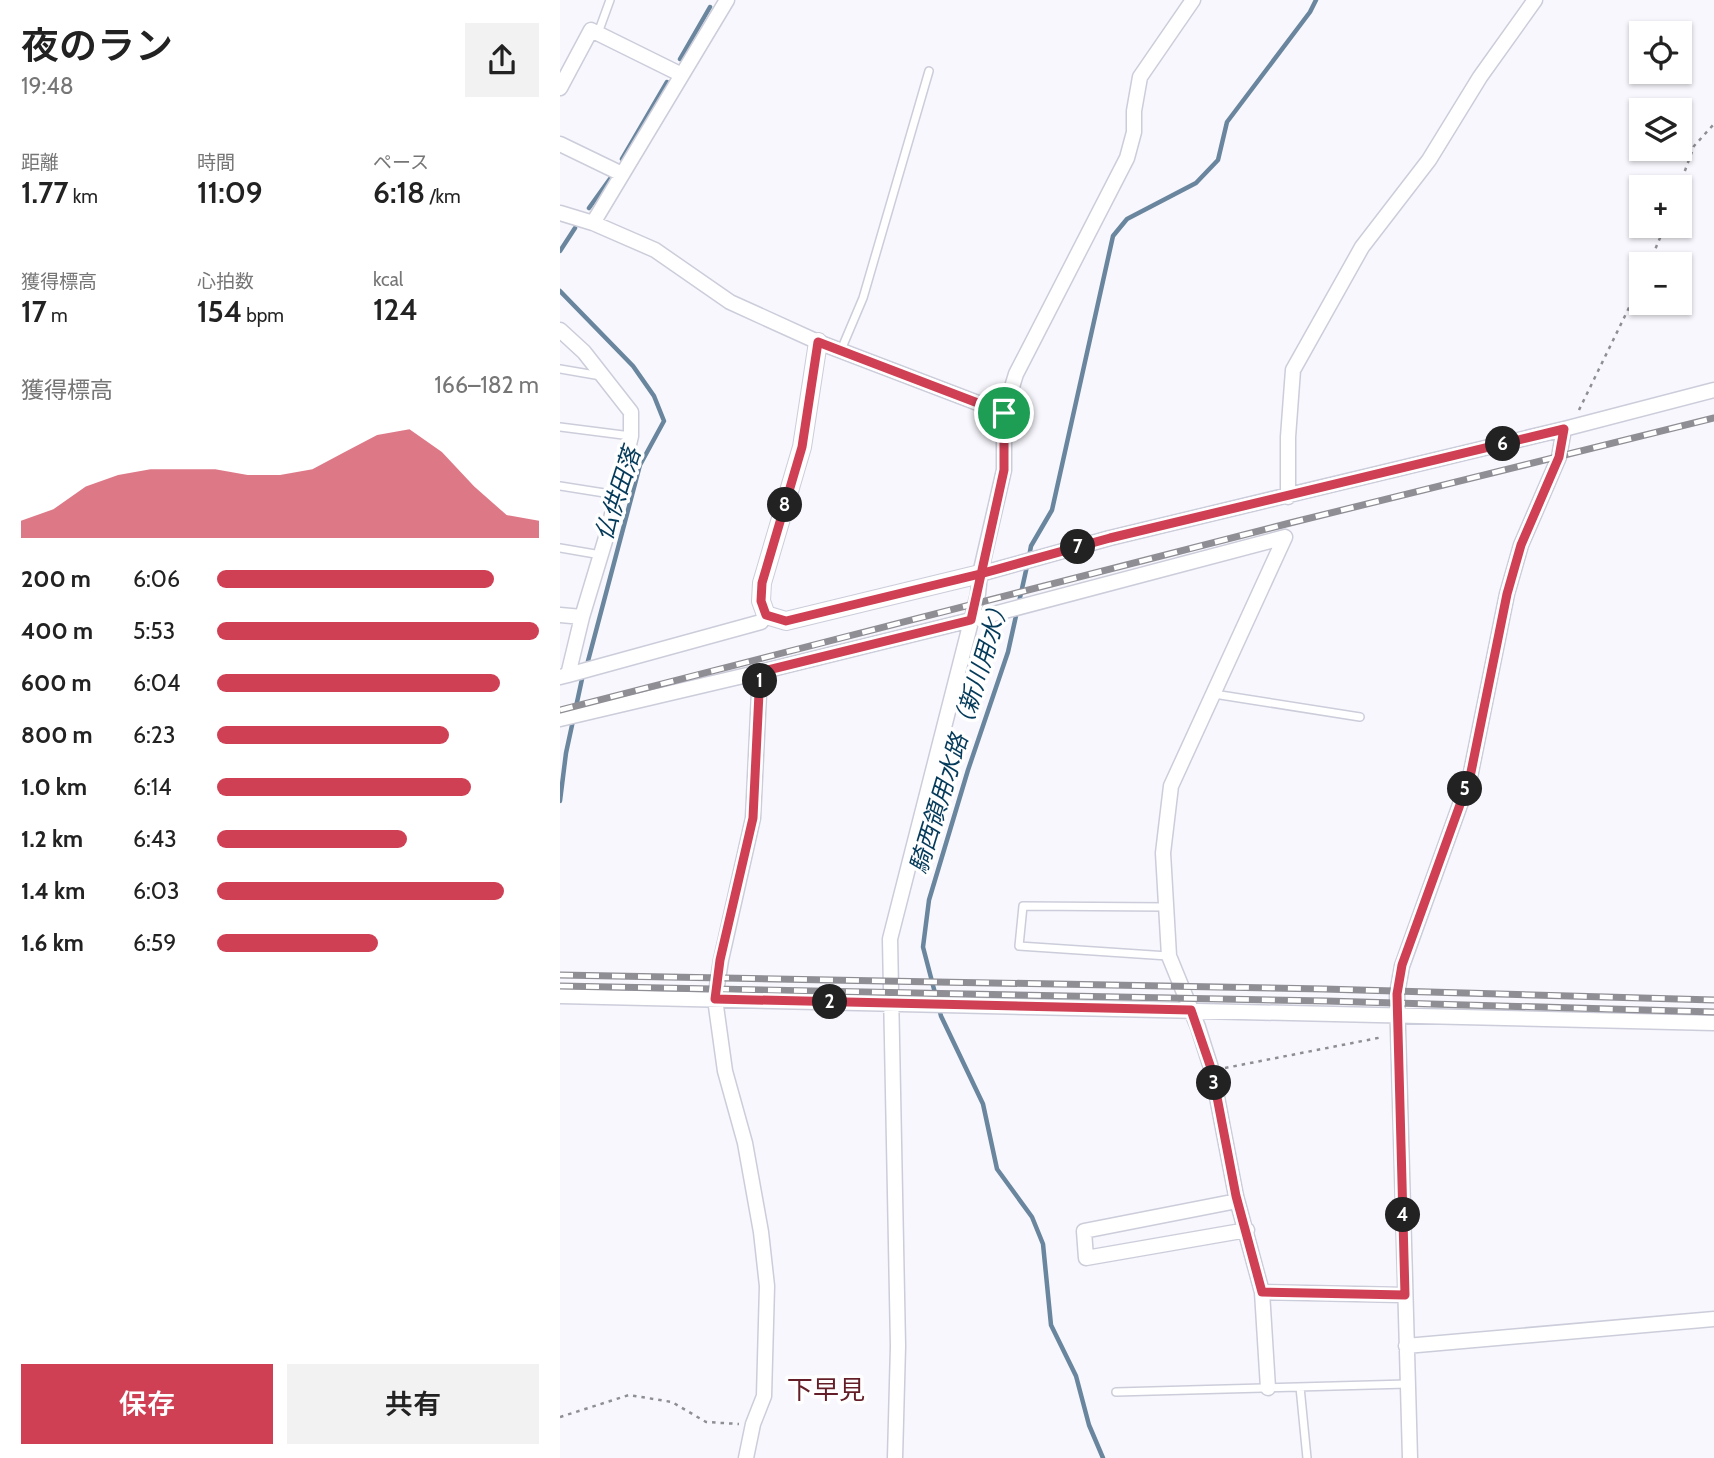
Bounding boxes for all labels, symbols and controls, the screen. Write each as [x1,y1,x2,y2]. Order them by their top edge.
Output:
map controls [1629,21,1692,315]
button: locate [1629,21,1692,84]
text: 夜のラン [21,22,173,69]
button: share [465,23,539,97]
text: 19:48 [21,72,74,100]
button: layers [1629,98,1692,161]
text: 距離 [21,151,59,174]
text: 時間 [197,151,235,174]
text: ペース [373,151,429,174]
text: 1.77 [21,174,69,211]
text: 11:09 [197,174,263,211]
text: 6:18 [373,174,425,211]
button: + [1629,175,1692,238]
text: km [69,185,98,208]
text: /km [425,185,461,208]
button: − [1629,252,1692,315]
text: kcal [373,268,403,291]
text: 獲得標高 [21,270,97,293]
text: 心拍数 [197,270,254,293]
text: 124 [373,291,418,328]
text: 17 [21,293,47,330]
text: 154 [197,293,242,330]
text: m [47,304,68,327]
text: bpm [242,304,284,327]
text: 166–182 m [434,371,539,399]
text: 獲得標高 [21,376,113,404]
pin [974,383,1034,443]
icon: arrive [985,394,1023,432]
pin: 6 [1486,426,1520,462]
text: 6 [1497,432,1508,455]
water label: 仏供田落 [589,440,647,544]
pin: 8 [768,488,803,522]
text: 8 [779,493,790,516]
pin: 7 [1060,530,1096,564]
text: 7 [1073,535,1082,558]
text: 200 m [21,565,91,593]
text: 6:06 [133,565,180,593]
water label: 騎西領用水路（新川用水） [904,593,1015,877]
text: 400 m [21,617,93,645]
text: 5:53 [133,617,175,645]
pin: 1 [742,664,778,698]
text: 600 m [21,669,92,697]
text: 6:04 [133,669,180,697]
text: 1 [756,669,763,692]
text: 800 m [21,721,93,749]
text: 6:23 [133,721,175,749]
pin: 5 [1448,772,1482,806]
text: 1.0 km [21,773,87,801]
text: 6:14 [133,773,172,801]
text: 5 [1459,777,1470,800]
text: 1.2 km [21,825,83,853]
text: 6:43 [133,825,177,853]
text: 1.4 km [21,877,85,905]
text: 6:03 [133,877,179,905]
text: 1.6 km [21,929,84,957]
text: 6:59 [133,929,176,957]
pin: 2 [812,984,848,1020]
text: 2 [824,990,835,1013]
pin: 3 [1196,1066,1232,1100]
text: 3 [1208,1071,1219,1094]
pin: 4 [1386,1198,1420,1232]
text: 4 [1397,1203,1408,1226]
button: 保存 [21,1364,273,1444]
button: 共有 [287,1364,539,1444]
district label: 下早見 [787,1374,865,1406]

